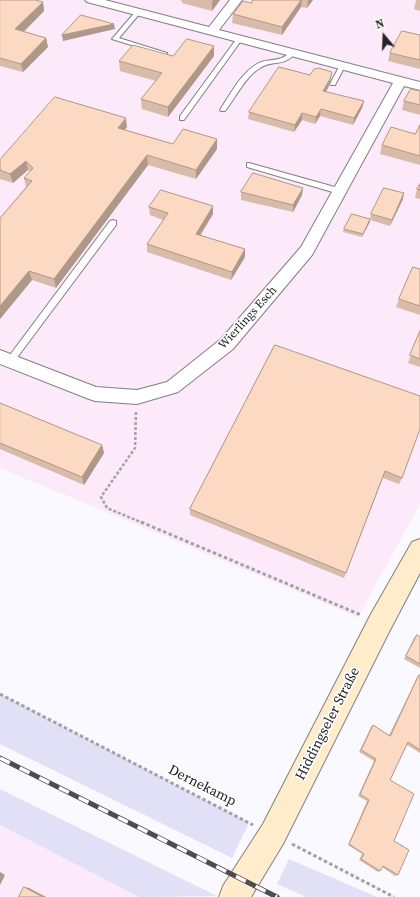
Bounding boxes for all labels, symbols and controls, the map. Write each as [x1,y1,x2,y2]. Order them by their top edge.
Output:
north arrow [364,16,404,56]
text: N [374,16,386,33]
street label: Wierlings Esch [216,283,280,353]
street label: Hiddingseler Straße [292,665,364,783]
street label: Dernekamp [165,762,239,810]

